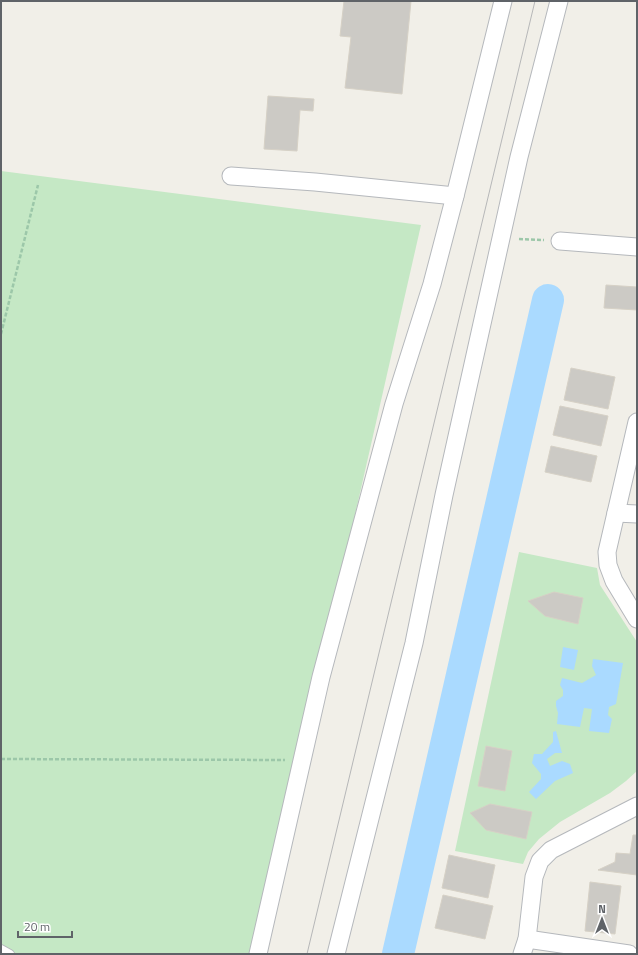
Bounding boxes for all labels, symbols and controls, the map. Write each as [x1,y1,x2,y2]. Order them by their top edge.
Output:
north arrow [582,899,622,939]
text: N [598,901,606,917]
scale bar [18,913,72,939]
text: 20 m [24,917,50,936]

